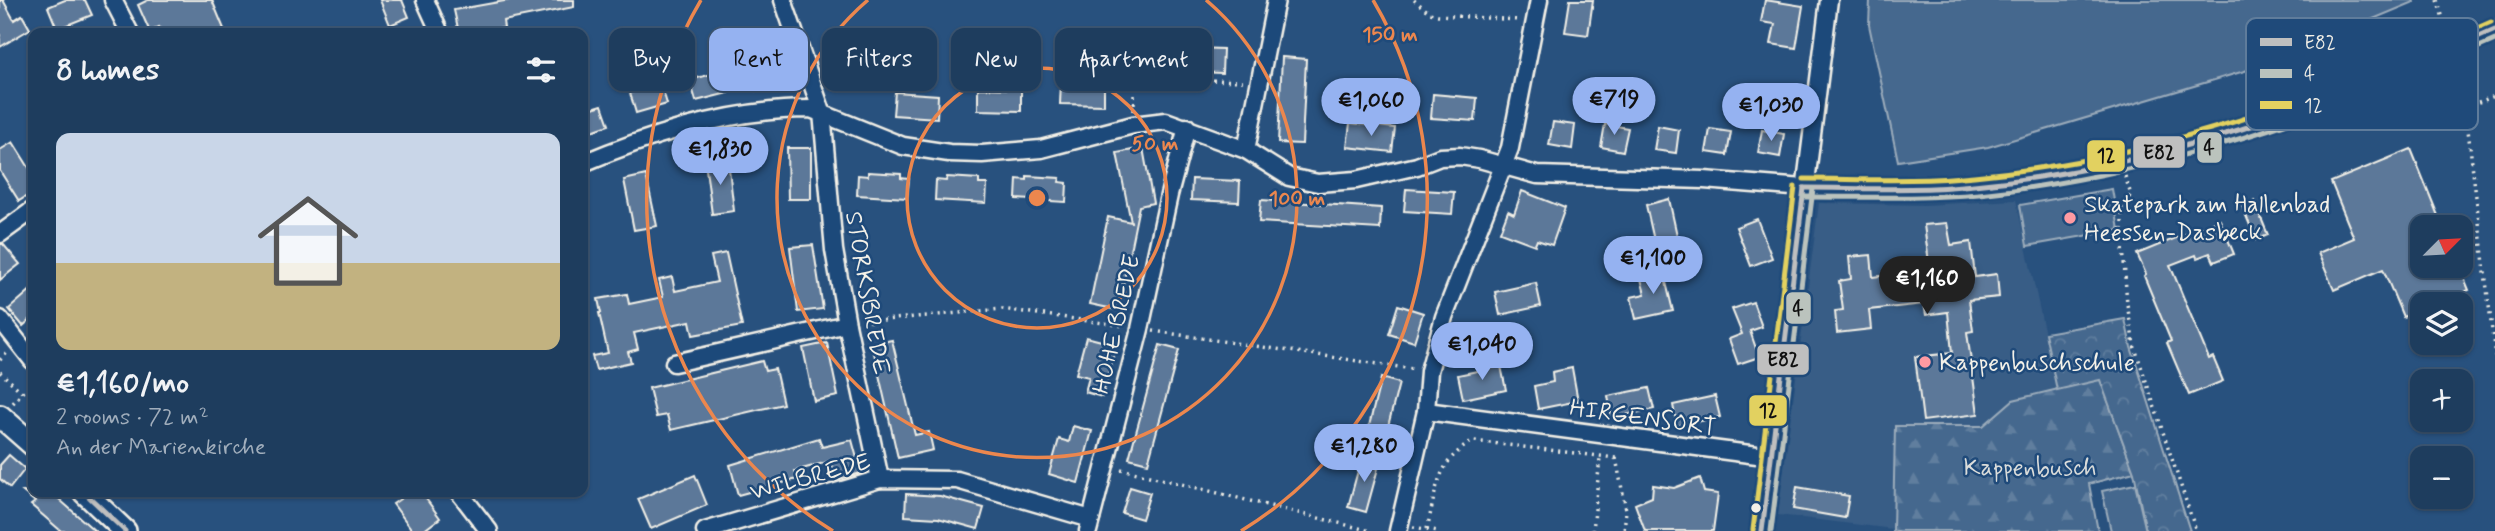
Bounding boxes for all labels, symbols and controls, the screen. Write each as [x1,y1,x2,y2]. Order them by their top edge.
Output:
legend [2246,18,2478,130]
text: 150 m [1362,21,1418,49]
chip: Buy [609,28,695,91]
chip: Rent [709,28,808,91]
chip: Filters [822,28,937,91]
chip: New [951,28,1041,91]
chip: Apartment [1055,28,1212,91]
text: E82 [2304,31,2336,56]
text: 8 homes [56,51,159,90]
icon: filters [522,51,560,89]
text: 4 [2304,62,2315,87]
pin: €1,060 [1314,78,1428,138]
pin: €719 [1573,78,1655,137]
pin: €1,030 [1714,83,1828,143]
text: €719 [1588,85,1640,115]
text: €1,060 [1337,86,1405,116]
text: €1,030 [1738,91,1804,121]
text: 12 [2304,94,2323,119]
pin: €1,830 [663,128,777,187]
text: 50 m [1132,130,1179,158]
line badge: 4 [2196,131,2223,164]
text: €1,830 [687,135,753,165]
line badge: E82 [2132,135,2186,169]
text: 4 [2203,136,2215,161]
line badge: 12 [2086,139,2126,173]
text: E82 [2143,141,2175,166]
text: 12 [2097,144,2115,169]
icon: home [245,178,371,304]
text: 100 m [1269,185,1325,213]
centre of rings [1025,186,1049,210]
place label: Skatepark am Hallenbad Heessen-Dasbeck [2084,190,2330,249]
street label: STORKSBREDE [837,209,896,377]
marker: Skatepark am Hallenbad Heessen-Dasbeck [2062,210,2078,226]
north arrow [2410,215,2473,278]
map controls [2410,215,2473,509]
pin: €1,100 [1596,236,1710,296]
text: €1,100 [1620,244,1686,274]
street label: HOHE BREDE [1086,252,1149,397]
pin: €1,160 [1870,256,1984,316]
text: €1,160 [1895,264,1959,294]
line badge: 4 [1785,291,1812,325]
button: layers [2410,292,2473,355]
text: 4 [1792,297,1804,322]
pin: €1,040 [1425,322,1539,382]
text: €1,040 [1447,330,1517,360]
line badge: E82 [1756,343,1810,376]
text: E82 [1767,348,1799,373]
place label: Kappenbuschschule [1939,348,2135,379]
marker: Kappenbuschschule [1917,354,1933,370]
text: €1,160/mo [56,364,189,403]
button: + [2410,369,2473,432]
street label: HIRGENSORT [1568,393,1718,444]
line badge: 12 [1748,394,1788,427]
text: 12 [1759,399,1777,424]
text: 2 rooms · 72 m² [56,403,209,433]
pin: €1,280 [1307,424,1421,484]
text: €1,280 [1330,432,1398,462]
text: An der Marienkirche [56,433,266,463]
street label: WILBREDE [747,446,874,508]
button: − [2410,446,2473,509]
park label: Kappenbusch [1964,453,2096,484]
unlabelled marker [1749,501,1763,515]

